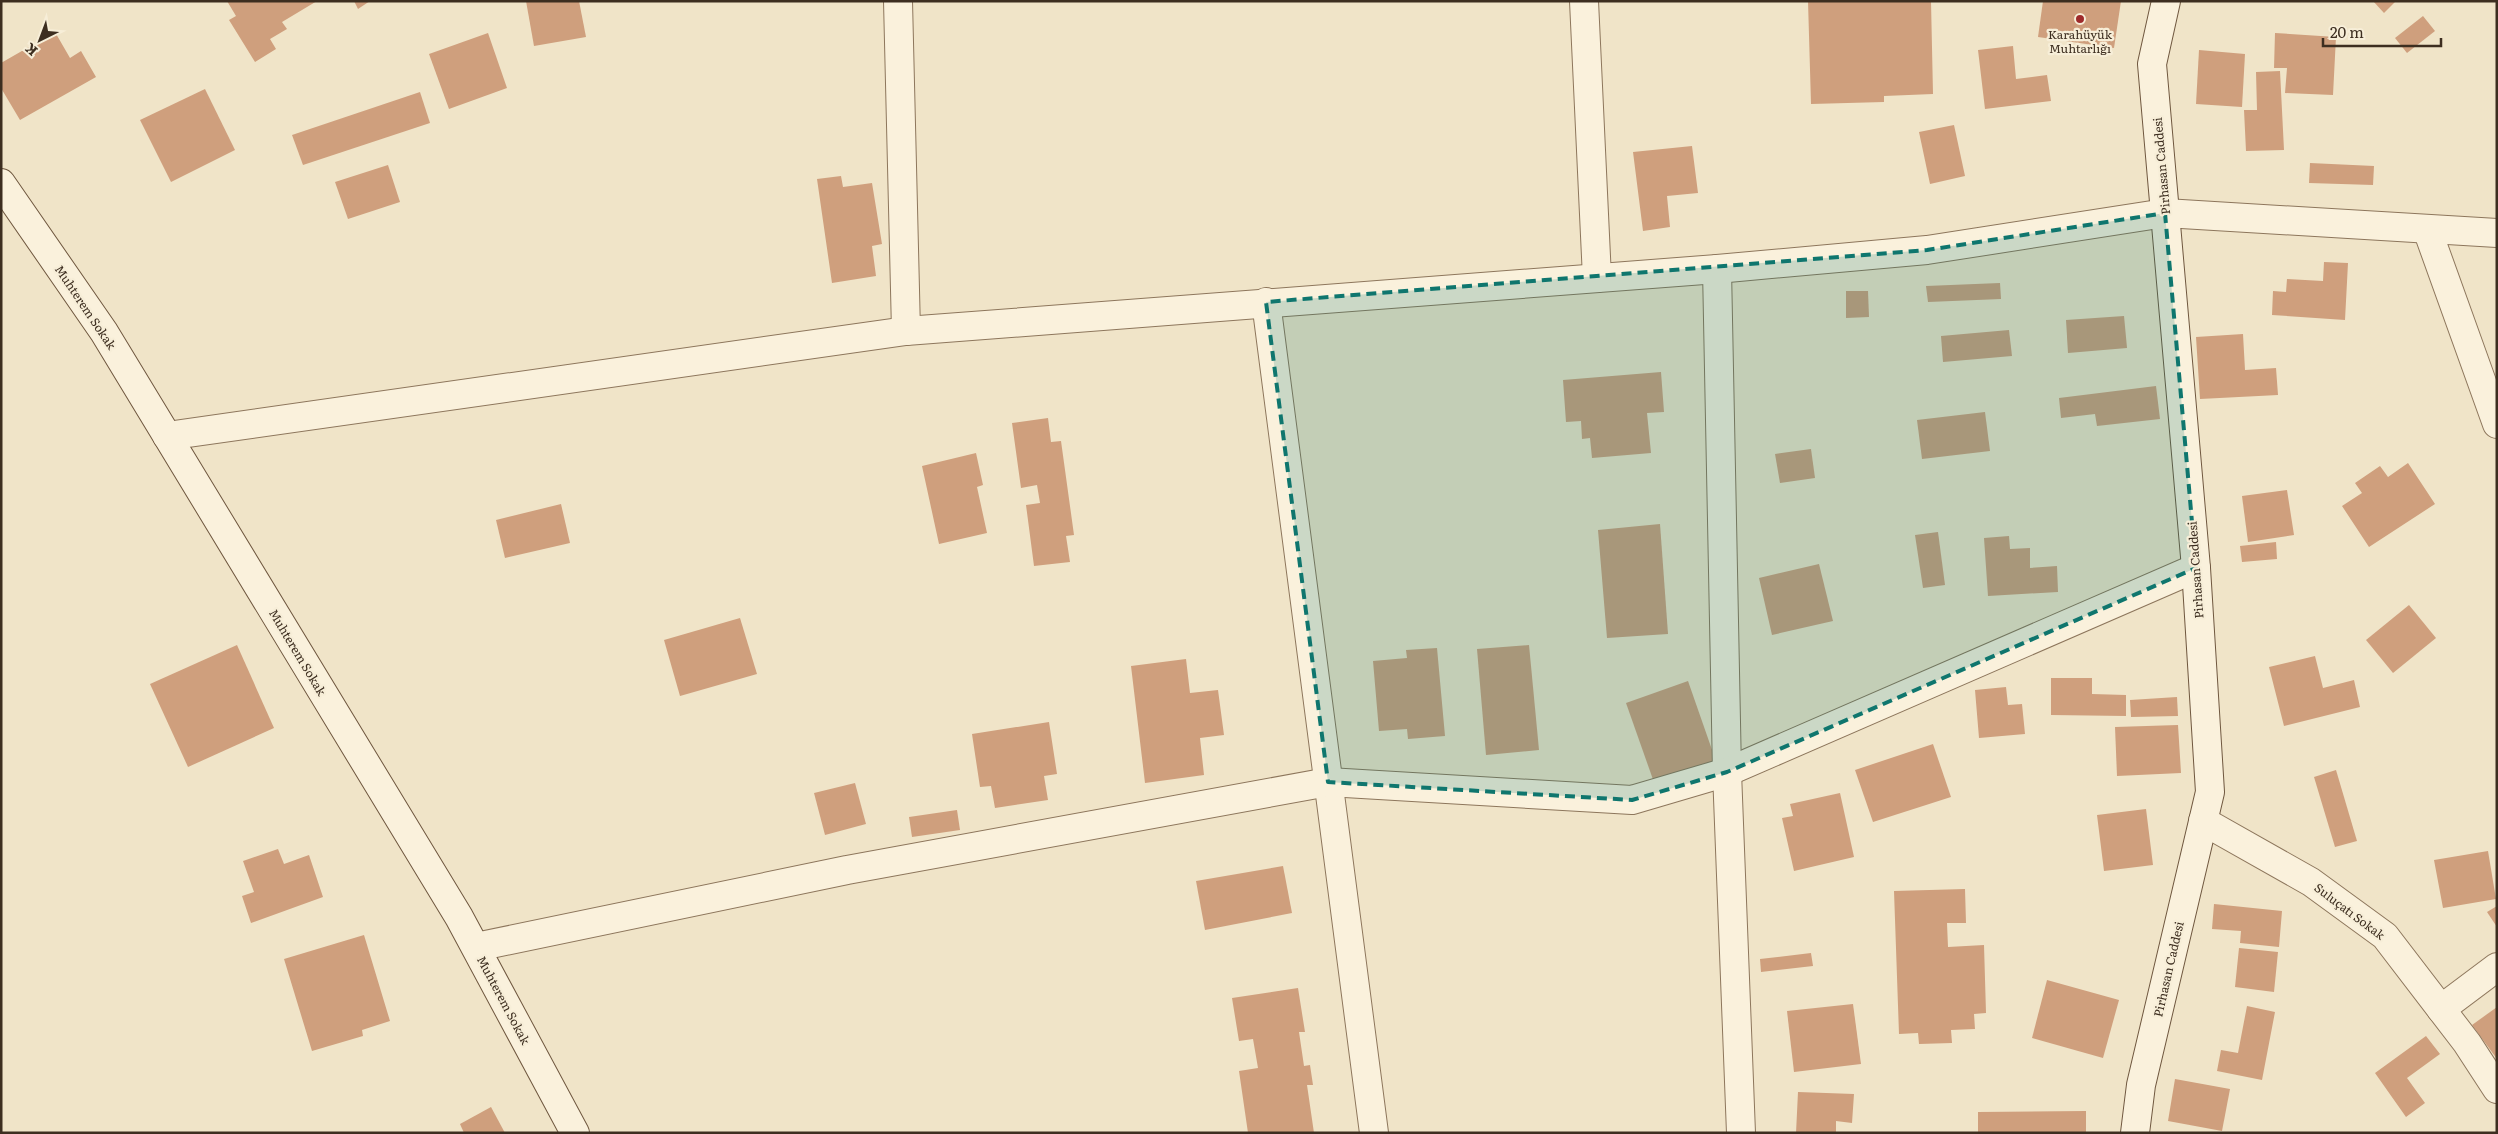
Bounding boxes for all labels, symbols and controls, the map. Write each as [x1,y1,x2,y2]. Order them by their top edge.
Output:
marker: Karahüyük Muhtarlığı [2074,13,2086,25]
north arrow [15,15,65,65]
scale bar [2323,15,2440,47]
text: 20 m [2330,20,2364,43]
place label: Karahüyük Muhtarlığı [2048,25,2113,57]
text: K [20,39,41,62]
street label: Pirhasan Caddesi [2148,117,2174,215]
street label: Muhterem Sokak [51,261,121,353]
street label: Pirhasan Caddesi [2183,521,2207,619]
street label: Muhterem Sokak [265,605,331,699]
street label: Suluçatı Sokak [2311,878,2390,944]
street label: Pirhasan Caddesi [2148,919,2188,1019]
street label: Muhterem Sokak [473,952,535,1048]

